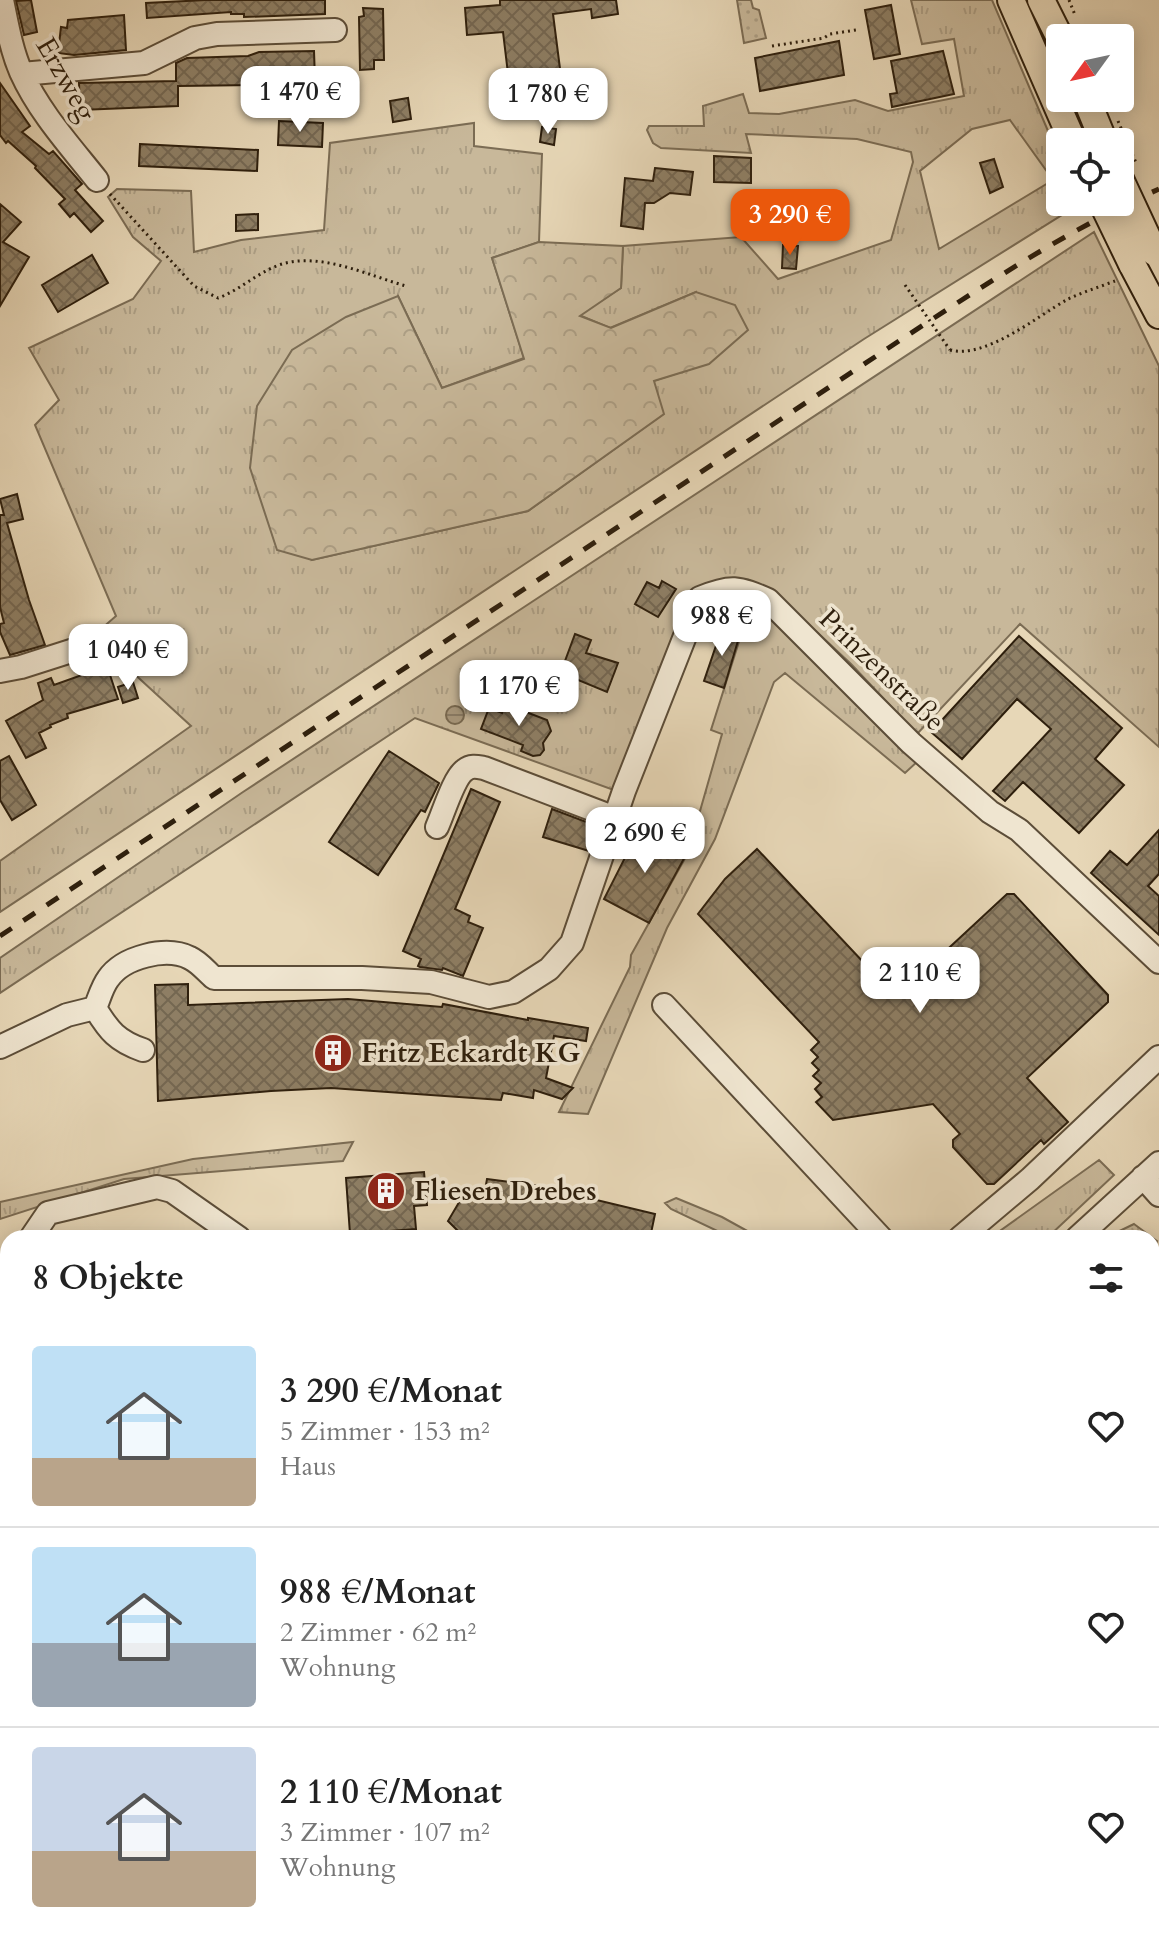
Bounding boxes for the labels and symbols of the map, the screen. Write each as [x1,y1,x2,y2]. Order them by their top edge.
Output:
north arrow [1046,24,1134,112]
street label: Erzweg [27,30,105,128]
pin: 1 470 € [226,66,374,134]
pin: 1 780 € [474,68,622,136]
pin: 3 290 € [716,189,864,257]
pin: 988 € [666,590,778,658]
street label: Prinzenstraße [811,600,953,740]
pin: 1 040 € [54,624,202,692]
pin: 1 170 € [445,660,593,728]
pin: 2 690 € [571,807,719,875]
pin: 2 110 € [846,947,994,1015]
building icon: Fritz Eckardt KG [312,1032,354,1074]
place label: Fritz Eckardt KG [361,1034,581,1072]
building icon: Fliesen Drebes [365,1170,407,1212]
place label: Fliesen Drebes [414,1172,597,1210]

